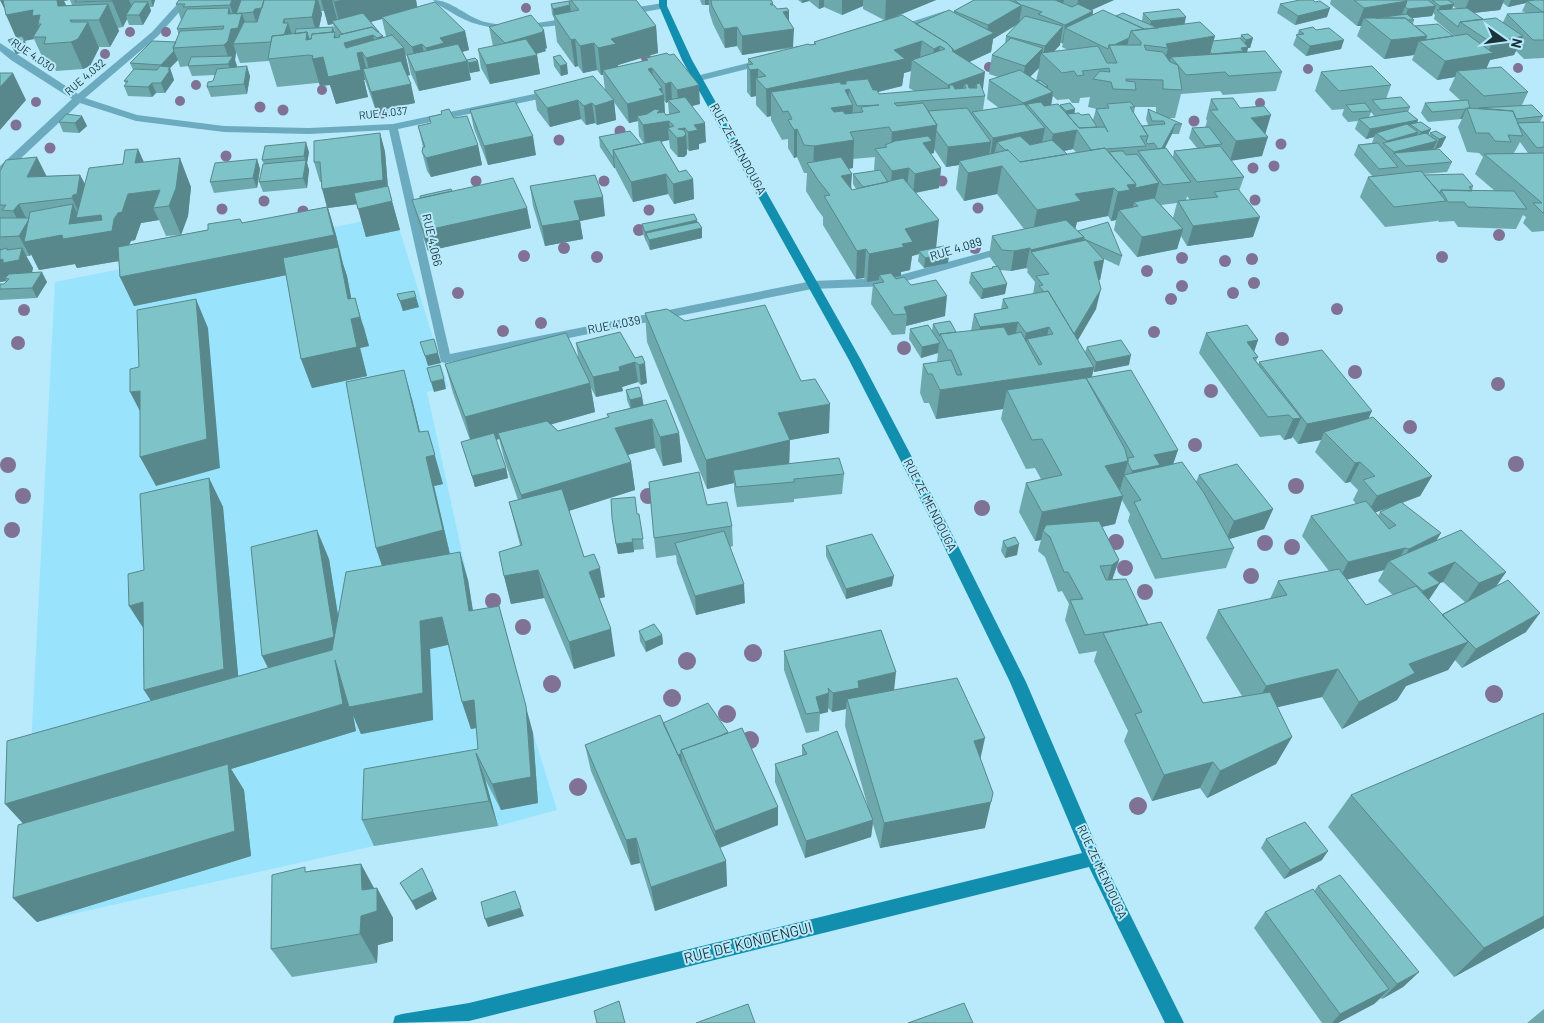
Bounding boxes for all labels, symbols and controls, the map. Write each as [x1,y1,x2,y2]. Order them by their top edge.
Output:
north arrow [1479,15,1529,65]
street label: RUE 4.030 [9,35,57,74]
text: N [1508,37,1526,50]
street label: RUE 4.032 [62,56,108,98]
street label: RUE ZE MENDOUGA [708,101,770,196]
street label: RUE 4.037 [358,104,408,122]
street label: RUE 4.066 [420,212,446,267]
street label: RUE 4.089 [928,234,983,263]
street label: RUE 4.039 [586,312,641,336]
street label: RUE ZE MENDOUGA [902,456,960,553]
street label: RUE ZE MENDOUGA [1075,822,1131,921]
street label: RUE DE KONDENGUI [682,917,814,967]

